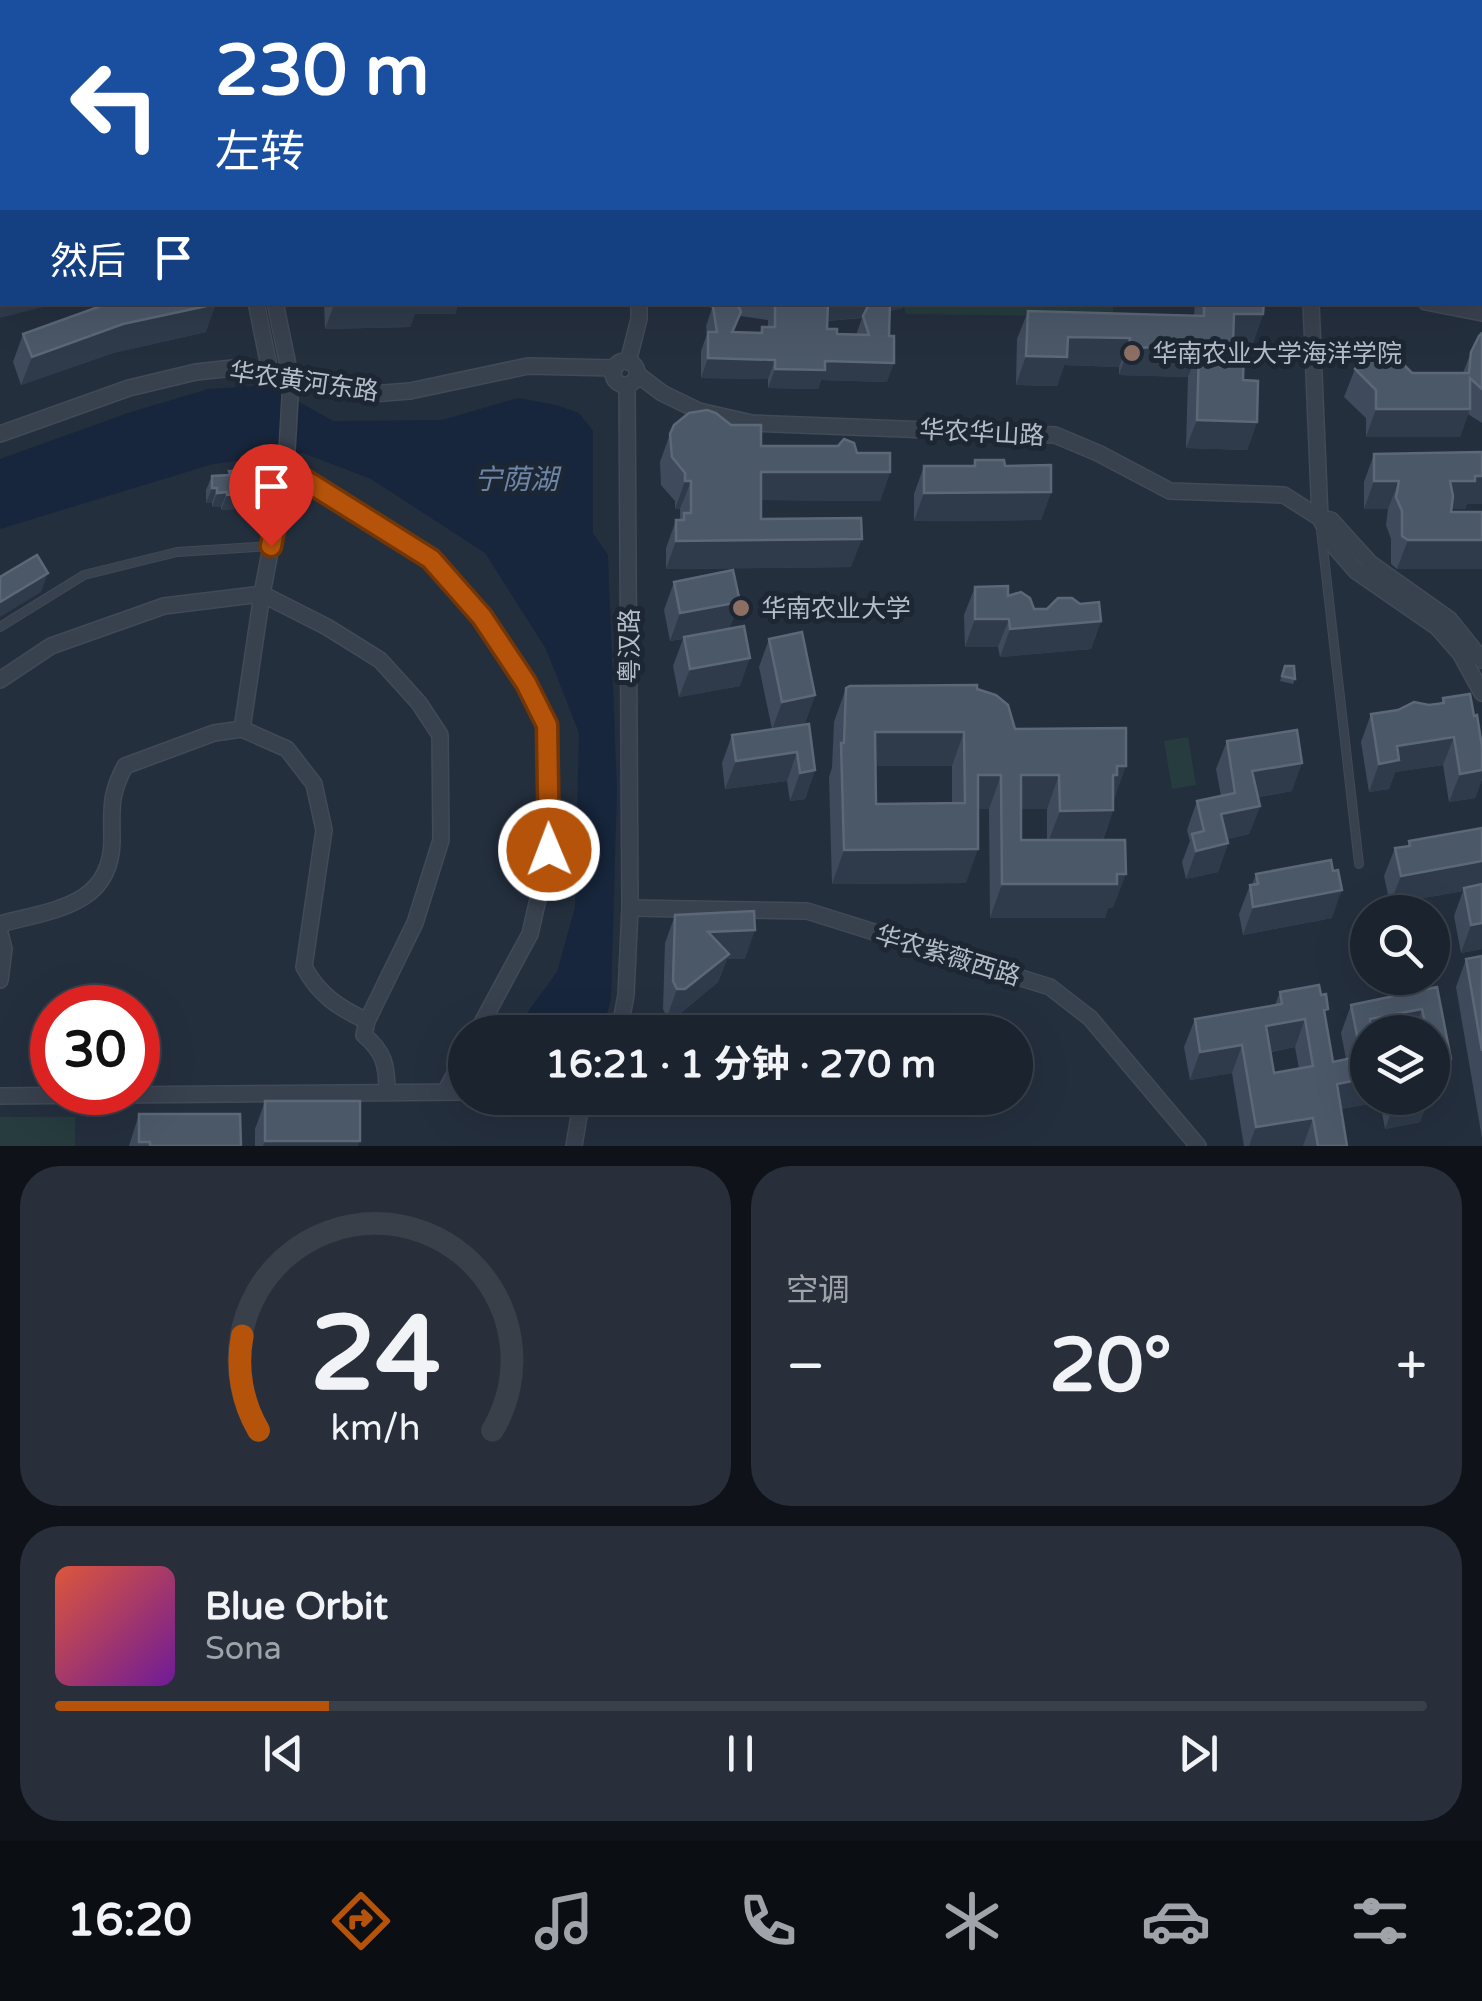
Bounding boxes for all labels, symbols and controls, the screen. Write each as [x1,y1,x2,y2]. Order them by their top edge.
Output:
text: 230 m [215,30,429,114]
icon: left [50,40,180,170]
text: 左转 [215,126,305,180]
icon: arrive [146,230,201,285]
text: 然后 [50,239,126,285]
place label: 华南农业大学海洋学院 [1152,339,1402,369]
marker: 华南农业大学海洋学院 [1121,342,1143,364]
street label: 华农黄河东路 [227,357,380,407]
street label: 华农华山路 [919,415,1045,451]
pin [229,444,314,547]
icon: arrive [244,459,299,514]
water label: 宁荫湖 [474,463,562,497]
place label: 华南农业大学 [761,594,911,624]
marker: 华南农业大学 [730,597,752,619]
street label: 粤汉路 [615,608,645,684]
position arrow [497,798,601,902]
map controls [1350,895,1450,1115]
button: search [1350,895,1450,995]
street label: 华农紫薇西路 [872,920,1024,992]
speed limit sign: 30 [30,985,160,1115]
button: layers [1350,1015,1450,1115]
text: 16:21 · 1 分钟 · 270 m [545,1042,936,1088]
text: 空调 [786,1272,850,1310]
text: 24 [310,1293,441,1418]
text: 20° [1049,1321,1172,1411]
text: − [786,1334,825,1400]
text: + [1396,1334,1427,1400]
text: km/h [331,1407,420,1450]
text: Blue Orbit [205,1584,388,1630]
text: Sona [205,1630,282,1668]
icon: previous [256,1726,311,1781]
icon: pause [713,1726,768,1781]
icon: next [1171,1726,1226,1781]
icon: directions [326,1886,396,1956]
icon: music [529,1886,599,1956]
icon: phone [733,1886,803,1956]
icon: climate [937,1886,1007,1956]
icon: car [1141,1886,1211,1956]
icon: filters [1345,1886,1415,1956]
text: 16:20 [67,1894,192,1948]

